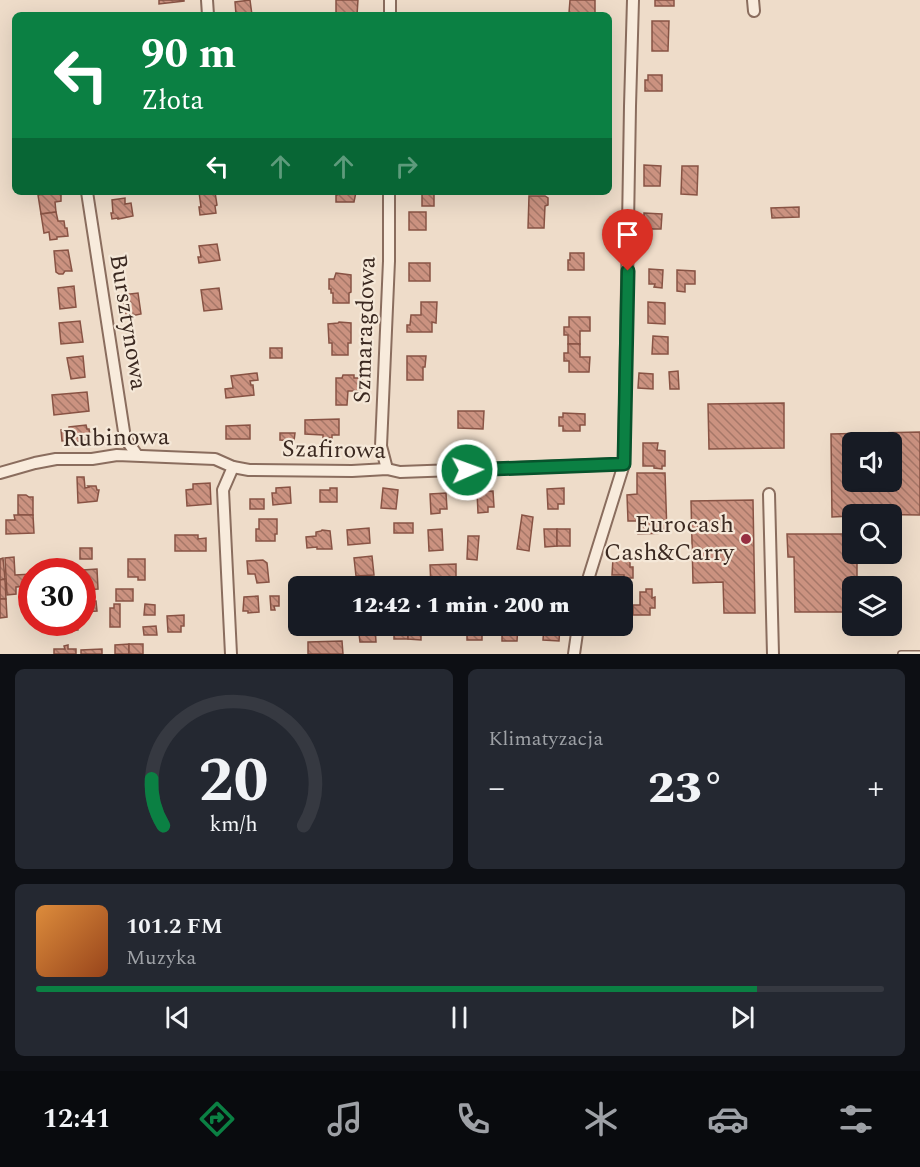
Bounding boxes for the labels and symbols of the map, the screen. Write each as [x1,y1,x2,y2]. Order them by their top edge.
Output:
pin [602,209,653,271]
street label: Bursztynowa [99,251,157,393]
street label: Szmaragdowa [344,256,386,404]
street label: Rubinowa [62,419,170,457]
street label: Szafirowa [282,431,387,469]
position arrow [435,438,499,502]
place label: Eurocash Cash&Carry [604,507,735,571]
marker: Eurocash Cash&Carry [739,532,753,546]
speed limit sign: 30 [18,558,96,636]

